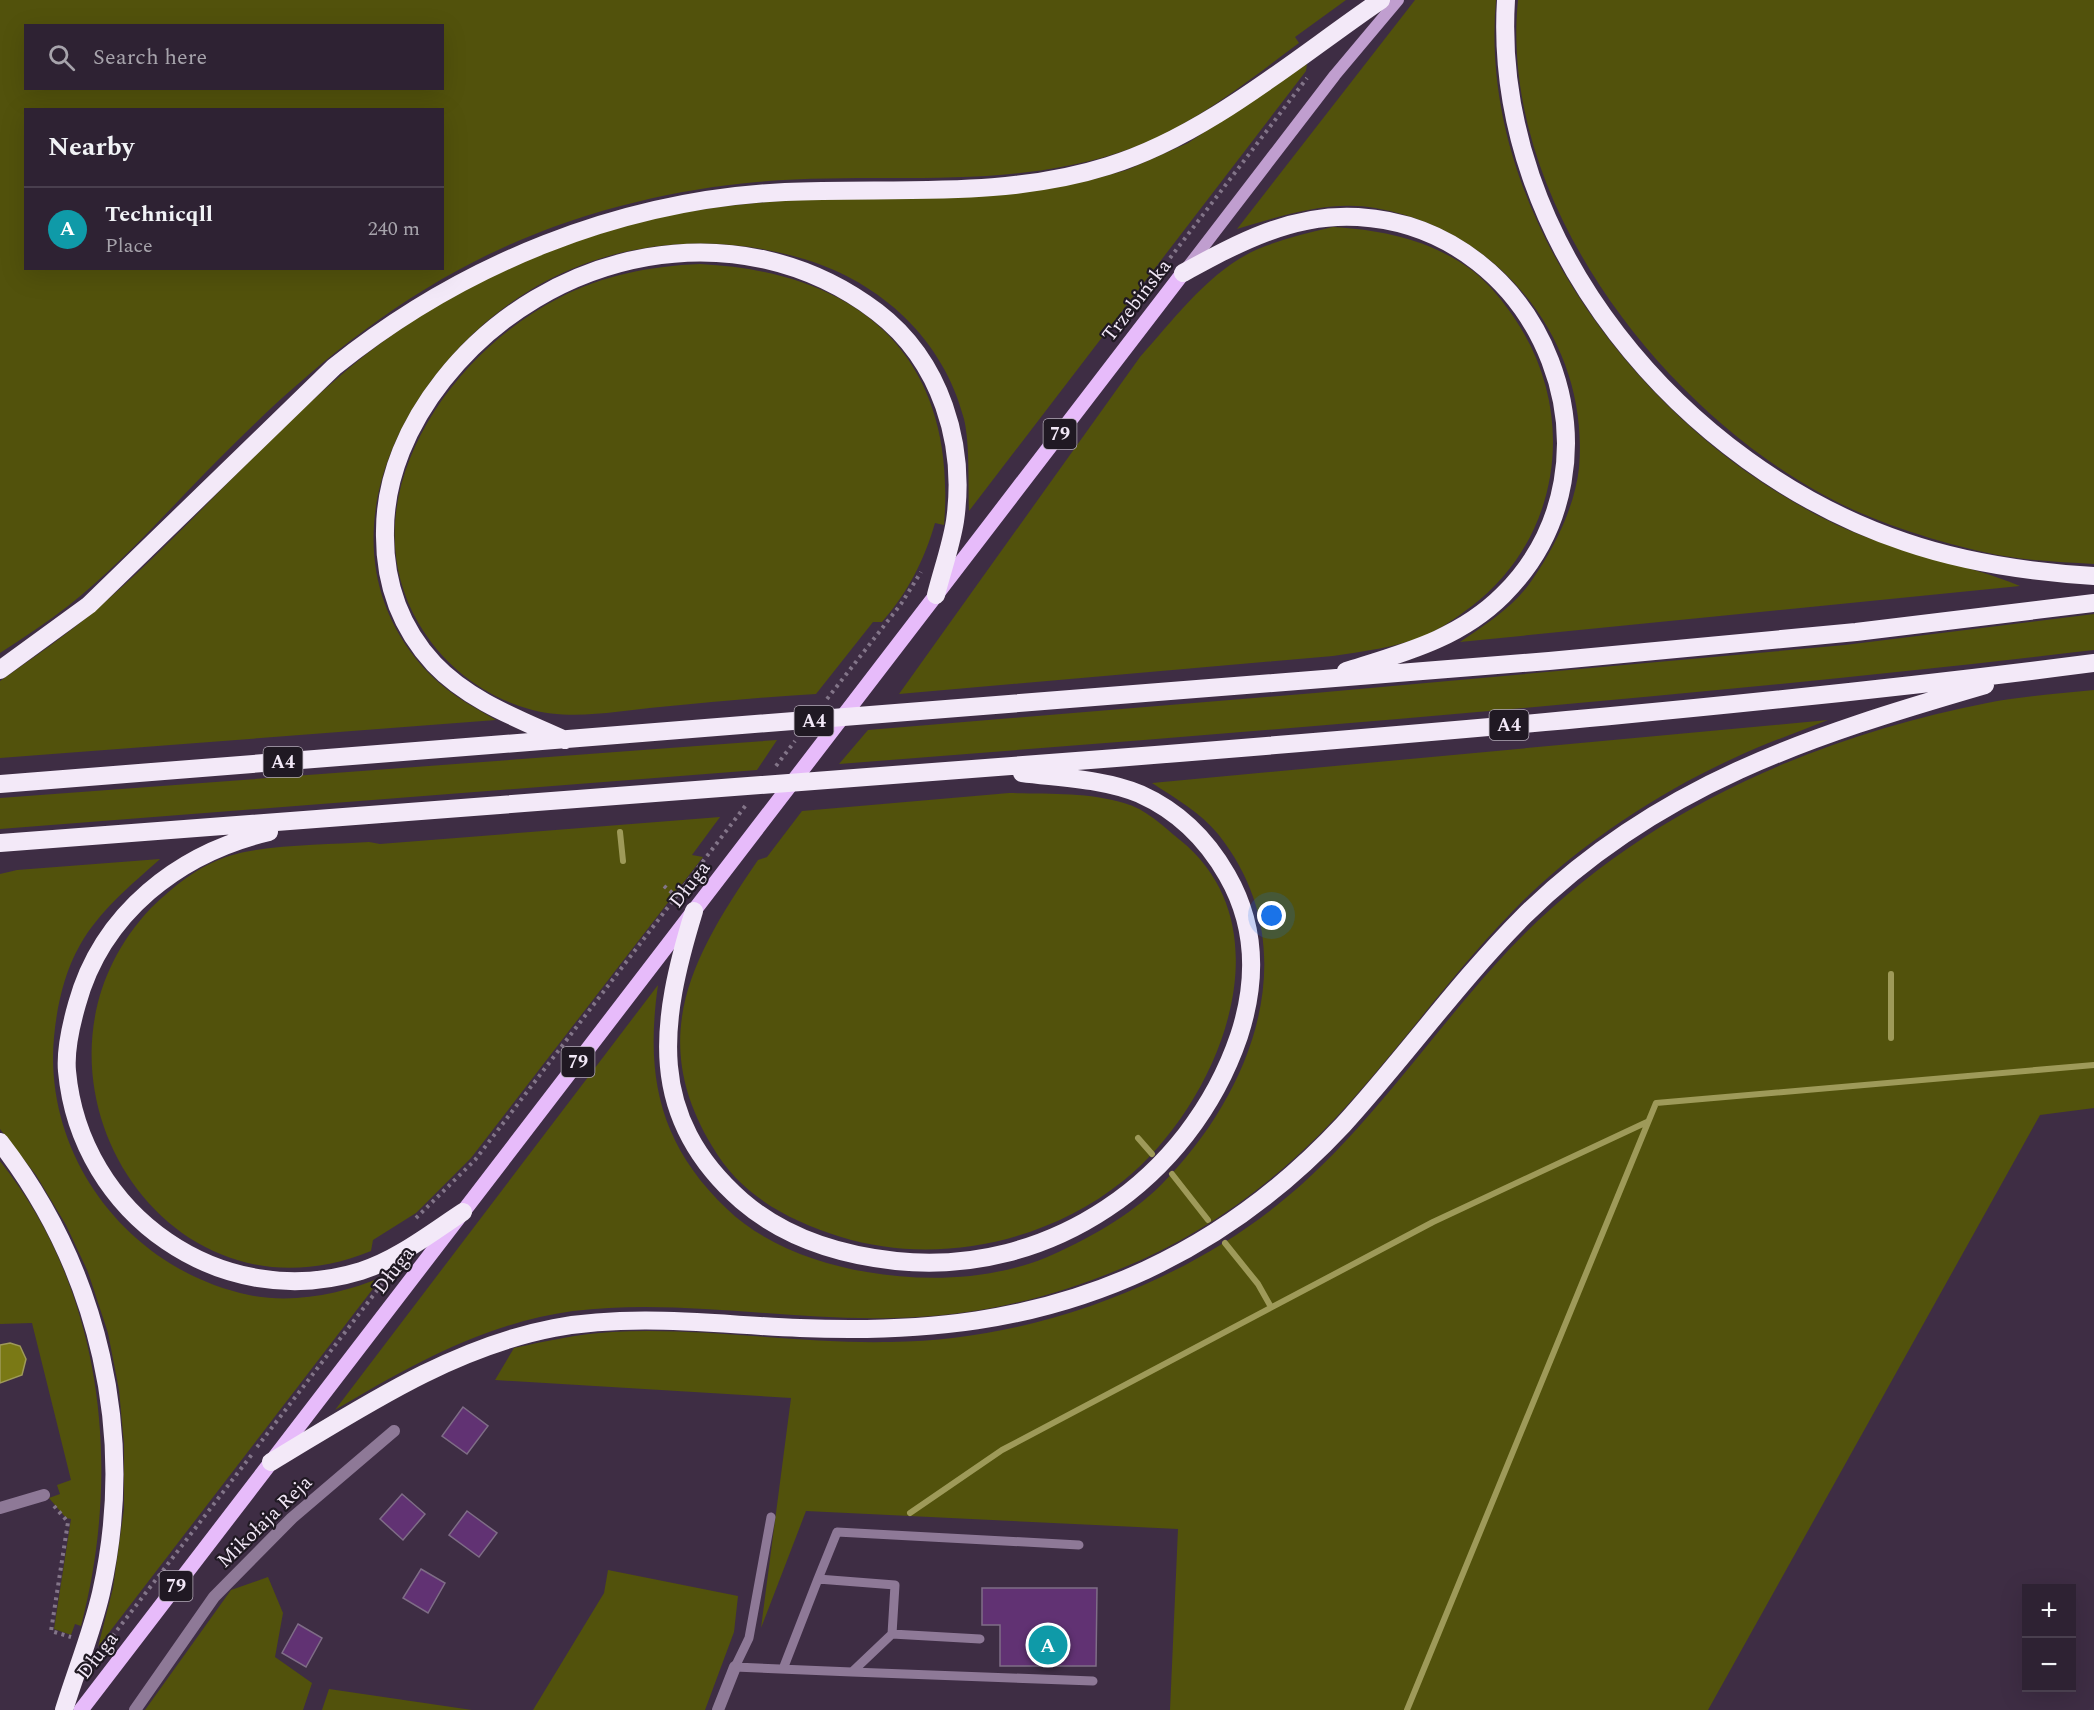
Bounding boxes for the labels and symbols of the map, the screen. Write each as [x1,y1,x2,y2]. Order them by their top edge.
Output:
street label: Trzebińska [1095,252,1179,349]
road number: 79 [1044,419,1076,449]
road number: A4 [794,706,834,736]
road number: A4 [1490,710,1528,740]
road number: A4 [264,747,302,777]
street label: Długa [662,854,718,915]
your location [1257,901,1286,930]
road number: 79 [562,1047,594,1077]
street label: Długa [366,1240,422,1301]
street label: Mikołaja Reja [210,1468,319,1575]
road number: 79 [160,1571,192,1601]
pin: A [1028,1622,1068,1668]
street label: Długa [70,1625,126,1686]

